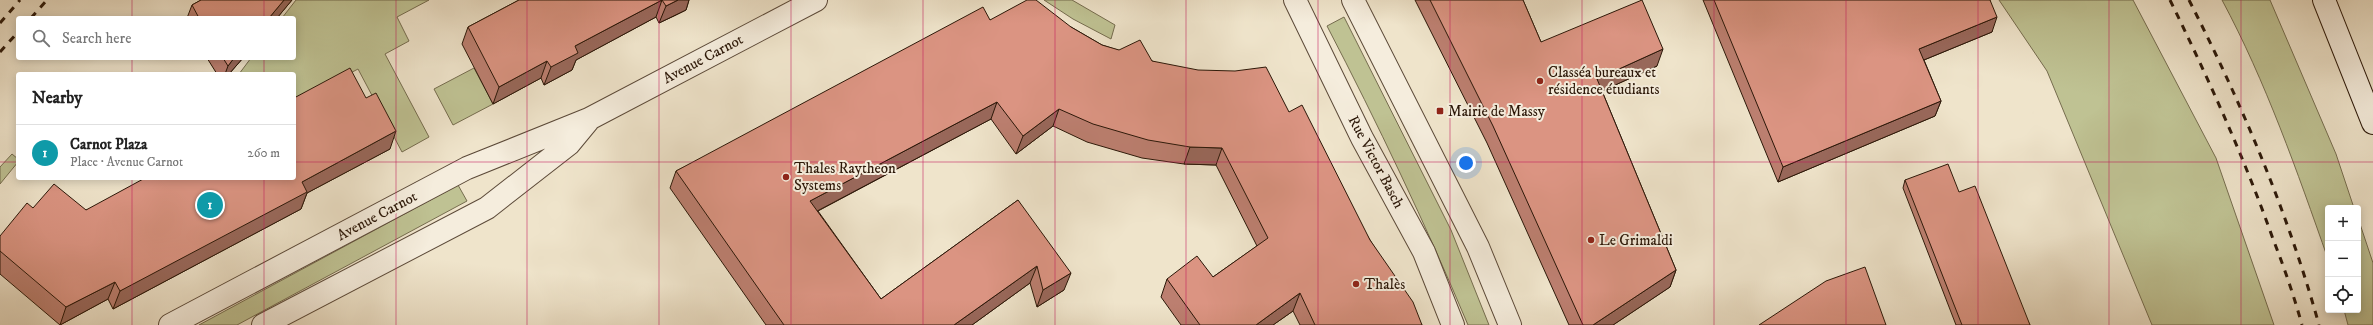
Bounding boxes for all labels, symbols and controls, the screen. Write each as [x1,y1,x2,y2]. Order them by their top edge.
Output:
search box [16,16,296,60]
icon: search [30,27,52,49]
text: Search here [62,29,131,48]
street label: Avenue Carnot [660,30,747,88]
place label: Classéa bureaux et résidence étudiants [1548,63,1660,99]
marker: Classéa bureaux et résidence étudiants [1535,76,1545,86]
text: Nearby [32,87,82,109]
place label: Mairie de Massy [1448,102,1546,121]
marker: Mairie de Massy [1435,106,1445,116]
street label: Rue Victor Basch [1344,112,1408,212]
text: Carnot Plaza [70,135,147,154]
text: 1 [43,145,47,161]
text: 260 m [247,145,280,161]
your location [1456,153,1476,173]
text: Place · Avenue Carnot [70,154,183,170]
place label: Thales Raytheon Systems [794,159,896,195]
marker: Thales Raytheon Systems [781,172,791,182]
street label: Avenue Carnot [334,187,421,245]
pin: 1 [197,190,223,220]
map controls [2325,205,2361,313]
button: + [2325,205,2361,241]
place label: Le Grimaldi [1599,231,1673,250]
marker: Le Grimaldi [1586,235,1596,245]
button: − [2325,241,2361,277]
place label: Thalès [1364,275,1405,294]
button: locate [2325,277,2361,313]
marker: Thalès [1351,279,1361,289]

